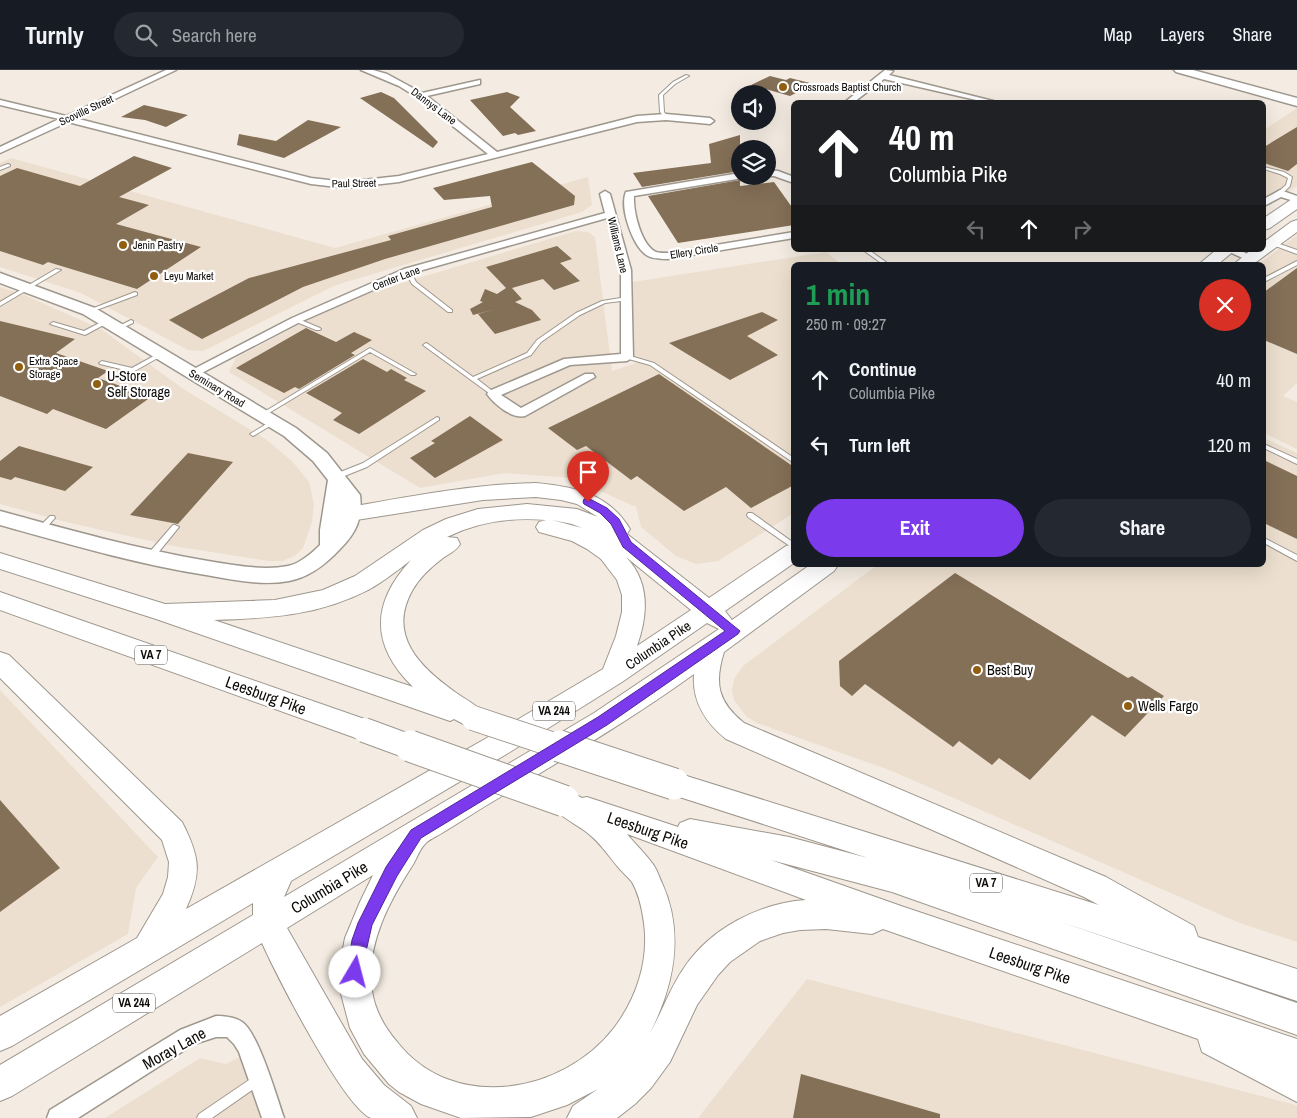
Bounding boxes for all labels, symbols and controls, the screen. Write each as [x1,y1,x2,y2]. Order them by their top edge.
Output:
search box [114,12,464,57]
text: Turnly [25,19,84,51]
icon: search [132,21,160,49]
text: Search here [172,22,257,48]
text: Map [1104,22,1132,47]
text: Layers [1160,22,1205,47]
text: Share [1233,22,1272,47]
place label: Crossroads Baptist Church [793,80,901,94]
marker: Crossroads Baptist Church [777,81,789,93]
street label: Dannys Lane [409,84,459,128]
map controls [731,85,776,185]
button: sound [731,85,776,130]
street label: Scoville Street [57,91,116,129]
text: 40 m [889,114,954,161]
icon: ahead [806,120,871,185]
button: layers [731,140,776,185]
text: Columbia Pike [889,159,1007,189]
street label: Paul Street [332,176,377,190]
icon: left [962,215,990,243]
icon: ahead [1015,215,1043,243]
icon: right [1068,215,1096,243]
street label: Williams Lane [605,216,631,274]
place label: Jenin Pastry [133,238,184,252]
marker: Jenin Pastry [117,239,129,251]
street label: Ellery Circle [669,240,719,262]
street label: Center Lane [370,263,422,293]
place label: Leyu Market [164,269,214,283]
marker: Leyu Market [148,270,160,282]
text: 1 min [806,274,870,314]
button: close [1199,279,1251,331]
text: 250 m · 09:27 [806,313,886,335]
place label: Extra Space Storage [29,354,78,381]
text: Continue [849,356,917,382]
marker: Extra Space Storage [13,361,25,373]
street label: Seminary Road [187,366,247,410]
icon: ahead [806,366,834,394]
place label: U-Store Self Storage [107,367,170,401]
text: 40 m [1216,367,1251,393]
marker: U-Store Self Storage [91,378,103,390]
text: Columbia Pike [849,382,935,404]
icon: left [806,431,834,459]
text: Turn left [849,432,910,458]
text: 120 m [1208,432,1251,458]
pin [567,451,609,502]
icon: arrive [574,458,602,486]
button: Exit [806,499,1024,557]
button: Share [1034,499,1251,557]
street label: Columbia Pike [622,616,694,674]
road number: VA 7 [135,646,167,664]
place label: Best Buy [987,661,1033,679]
marker: Best Buy [971,664,983,676]
street label: Leesburg Pike [222,670,310,720]
place label: Wells Fargo [1138,697,1198,715]
marker: Wells Fargo [1122,700,1134,712]
road number: VA 244 [533,701,575,720]
street label: Leesburg Pike [604,806,692,854]
street label: Columbia Pike [286,855,372,919]
road number: VA 7 [970,874,1002,892]
street label: Leesburg Pike [986,941,1074,989]
position arrow [328,945,380,997]
road number: VA 244 [113,994,155,1012]
street label: Moray Lane [138,1022,210,1074]

